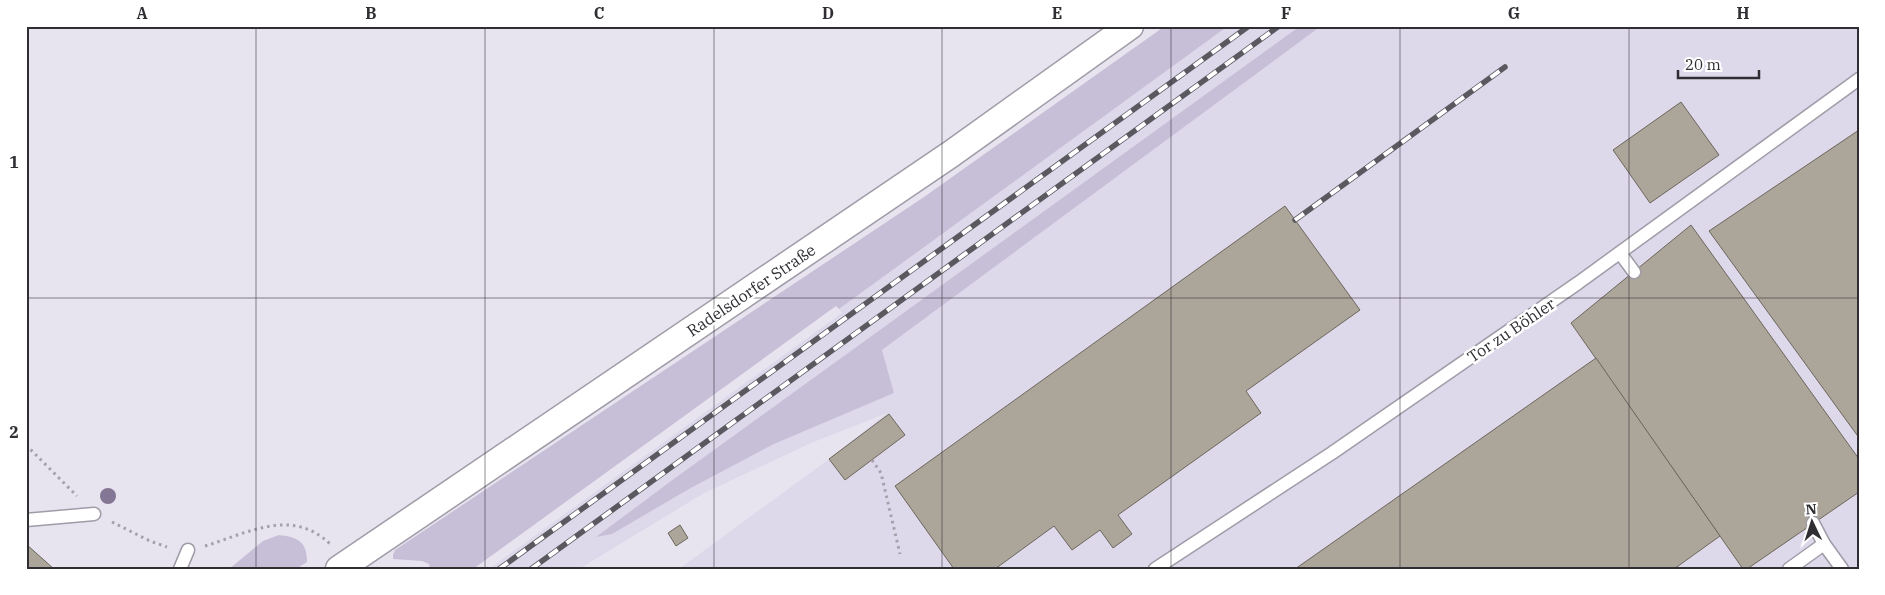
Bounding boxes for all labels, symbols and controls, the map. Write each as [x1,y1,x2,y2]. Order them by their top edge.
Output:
text: A [136,3,148,23]
text: B [365,3,377,23]
text: C [594,3,604,23]
text: D [822,3,834,23]
text: E [1052,3,1062,23]
text: F [1281,3,1291,23]
text: G [1508,3,1520,23]
text: H [1737,3,1750,23]
scale bar [1678,48,1759,80]
text: 20 m [1685,55,1721,74]
text: 1 [9,152,19,172]
street label: Radelsdorfer Straße [683,240,819,340]
street label: Tor zu Böhler [1463,293,1559,367]
text: 2 [9,422,19,442]
north arrow [1788,498,1838,548]
text: N [1805,500,1817,518]

